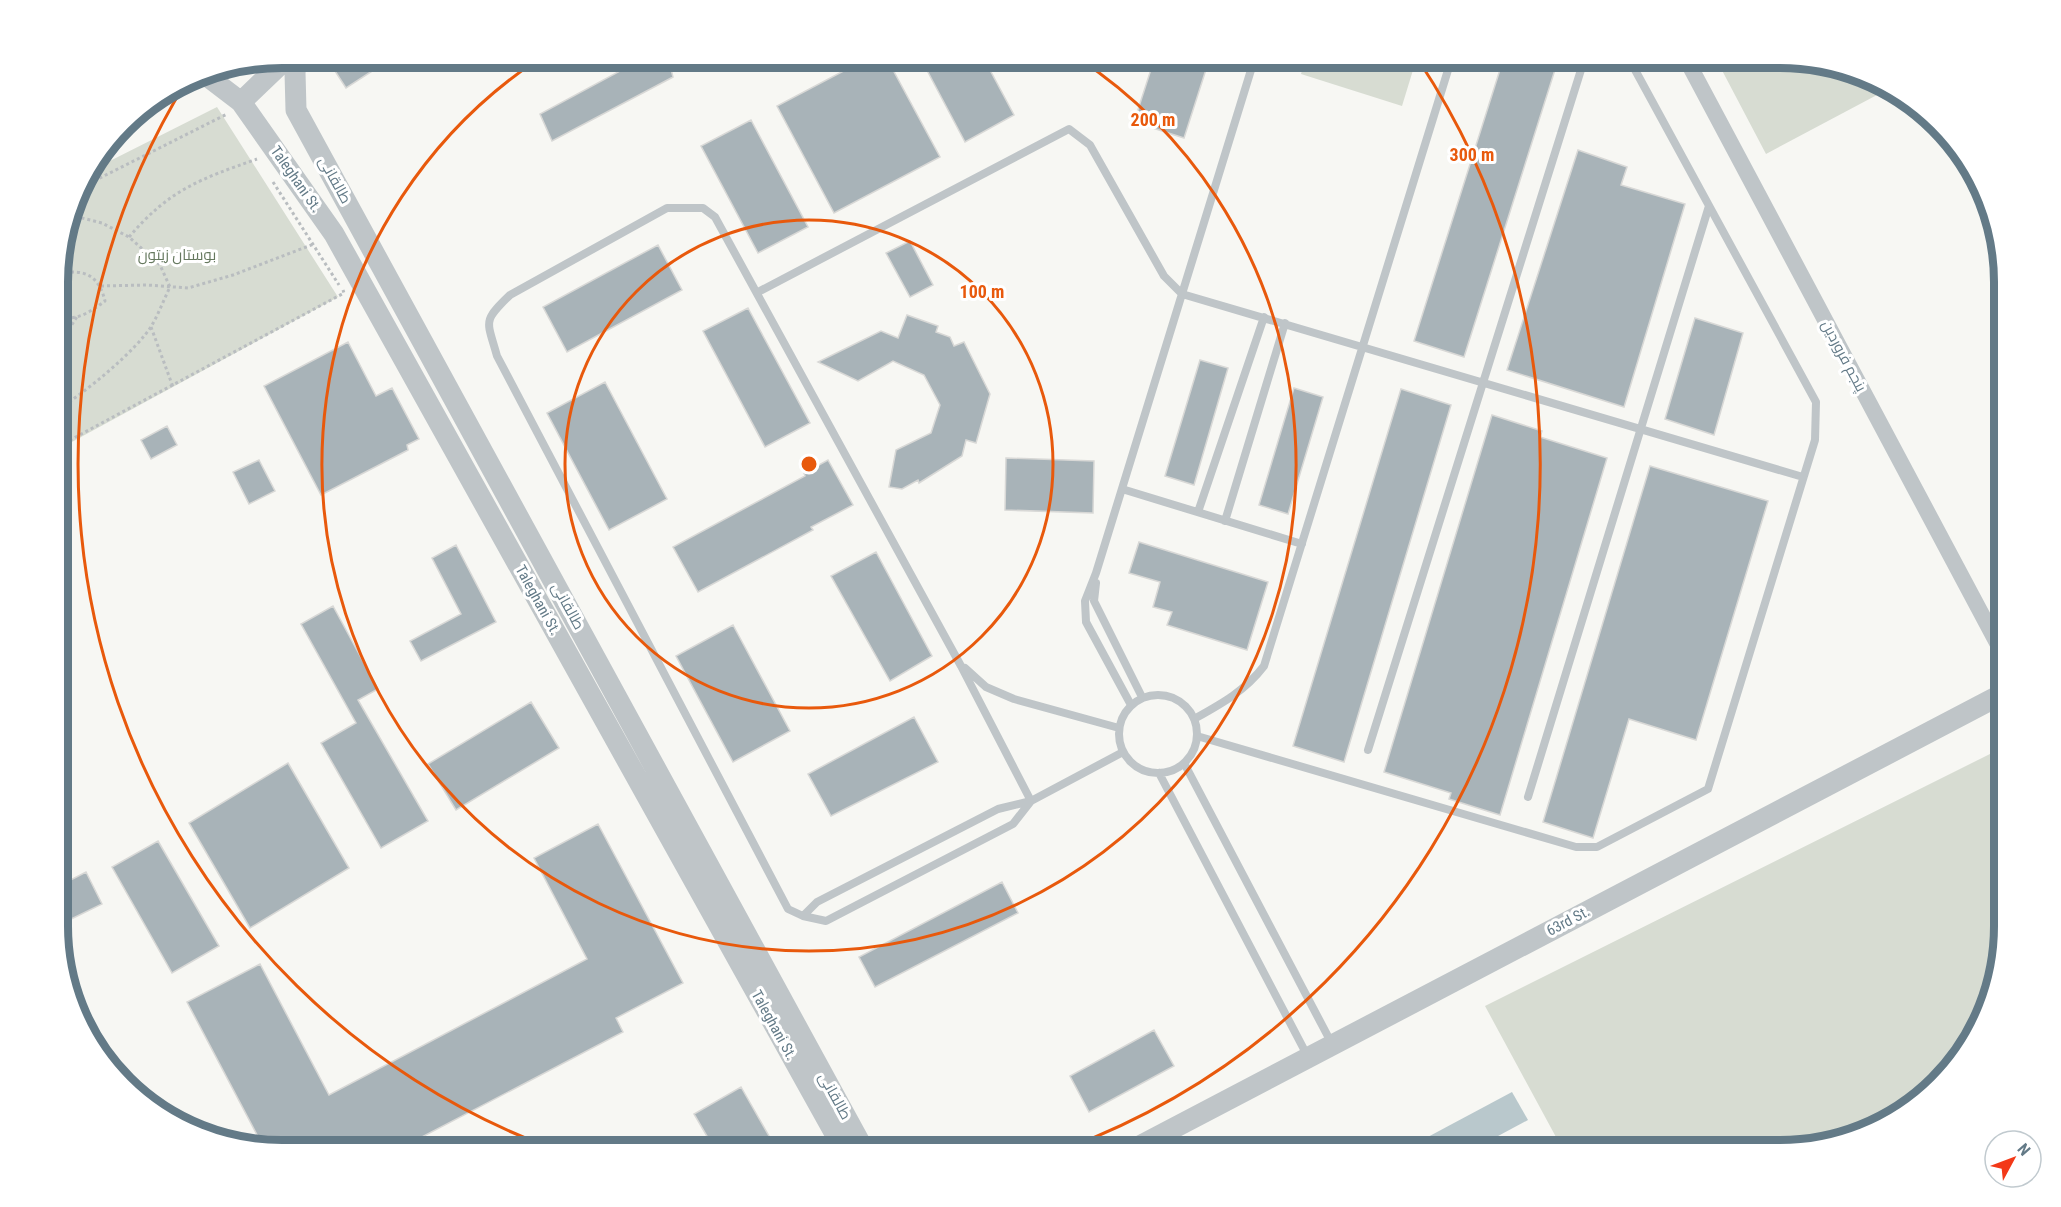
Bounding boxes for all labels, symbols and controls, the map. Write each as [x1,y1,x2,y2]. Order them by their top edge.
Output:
text: 200 m [1131,109,1175,130]
street label: Taleghani St. [267,142,325,216]
text: 300 m [1450,144,1494,165]
street label: طالقانی [314,153,355,207]
park label: بوستان زیتون [138,246,216,265]
text: 100 m [960,281,1004,302]
street label: پنجم فروردین [1817,317,1870,395]
centre of rings [799,454,819,474]
street label: Taleghani St. [512,562,564,638]
street label: طالقانی [547,579,588,633]
street label: 63rd St. [1543,902,1593,940]
street label: Taleghani St. [748,987,800,1063]
street label: طالقانی [814,1069,855,1123]
north arrow [1983,1129,2043,1189]
text: N [2014,1140,2034,1159]

